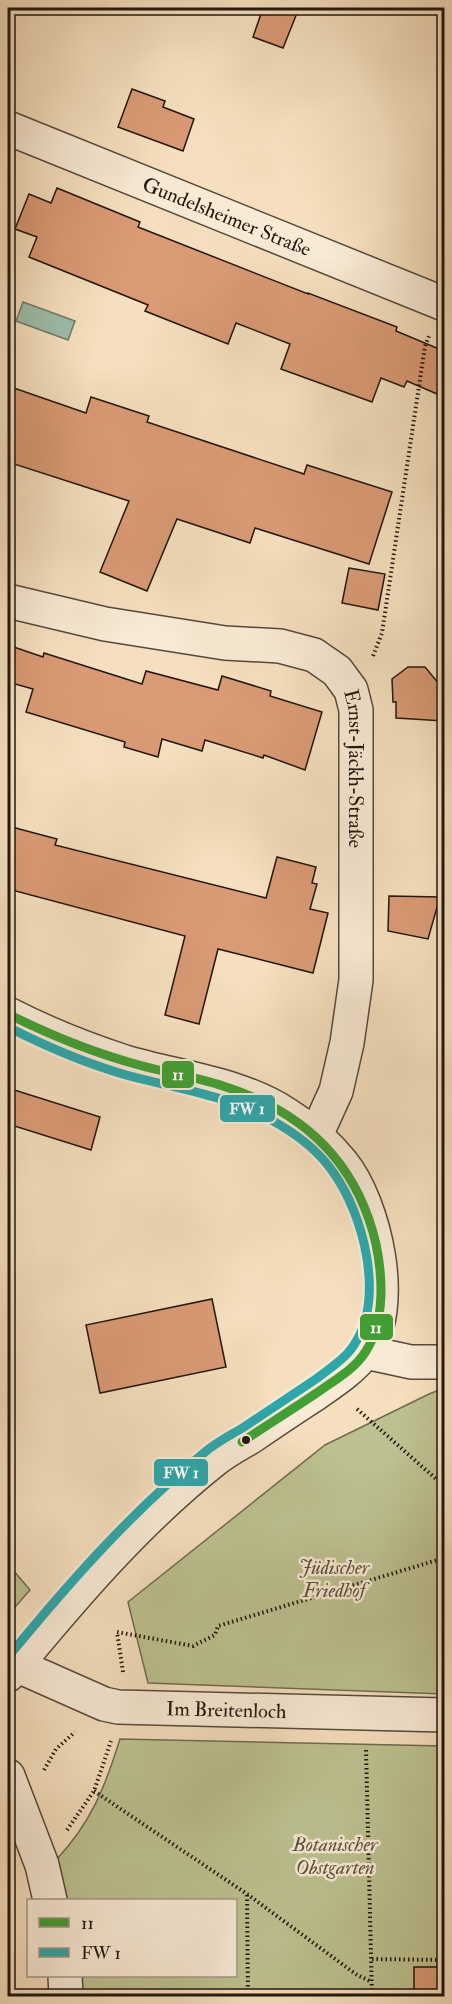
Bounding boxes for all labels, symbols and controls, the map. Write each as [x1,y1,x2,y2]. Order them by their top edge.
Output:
street label: Gundelsheimer Straße [139,172,315,262]
street label: Ernst-Jäckh-Straße [338,687,368,848]
line badge: 11 [161,1060,195,1089]
text: 11 [172,1065,184,1085]
line badge: FW 1 [219,1094,276,1123]
text: FW 1 [229,1099,265,1119]
line badge: 11 [359,1313,394,1341]
text: 11 [370,1318,382,1338]
unlabelled marker [240,1434,252,1446]
line badge: FW 1 [153,1458,209,1487]
text: FW 1 [163,1463,199,1483]
park label: Jüdischer Friedhof [299,1555,371,1603]
street label: Im Breitenloch [166,1696,287,1724]
park label: Botanischer Obstgarten [291,1832,379,1880]
legend [27,1899,237,1977]
text: 11 [81,1912,94,1935]
text: FW 1 [81,1942,121,1965]

